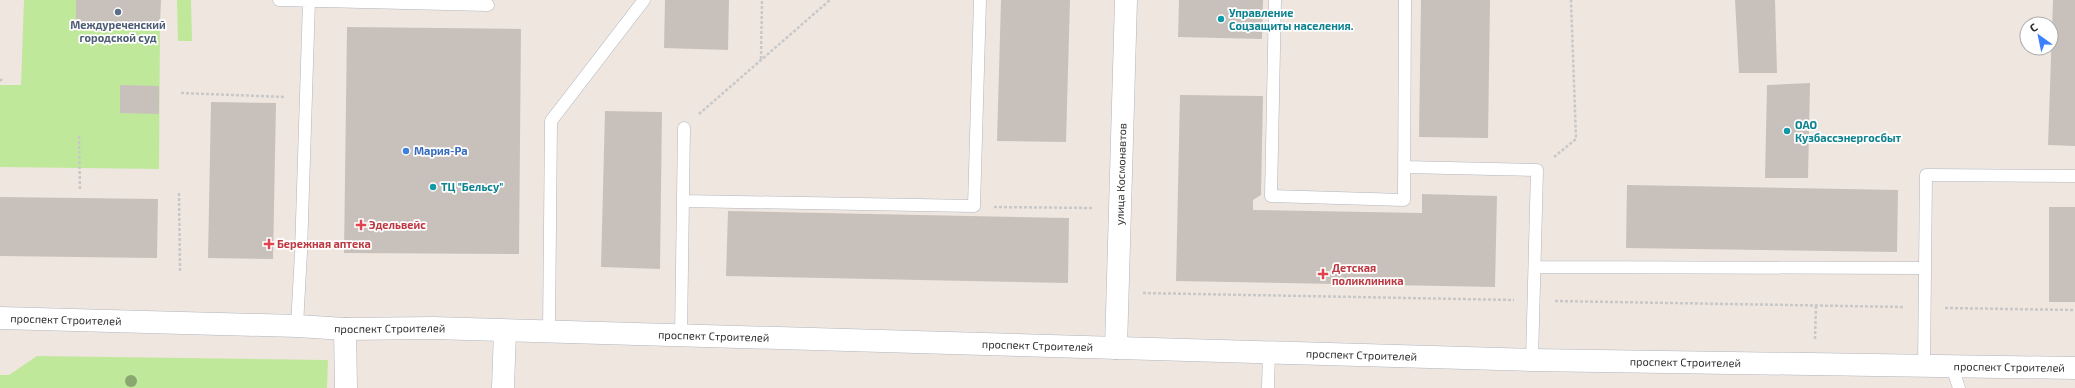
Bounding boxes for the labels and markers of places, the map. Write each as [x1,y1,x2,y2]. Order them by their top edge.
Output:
place label: Управление Соцзащиты населения. [1229,6,1354,32]
marker: Междуреченский городской суд [113,7,123,17]
marker: Управление Соцзащиты населения. [1216,14,1226,24]
place label: Междуреченский городской суд [70,18,166,44]
place label: ОАО Кузбассэнергосбыт [1795,118,1902,144]
marker: ОАО Кузбассэнергосбыт [1782,126,1792,136]
place label: Мария-Ра [414,144,468,157]
marker: Мария-Ра [401,146,411,156]
place label: ТЦ "Бельсу" [441,180,503,193]
marker: ТЦ "Бельсу" [428,182,438,192]
place label: Эдельвейс [369,218,426,231]
marker: Эдельвейс [356,220,366,230]
place label: Бережная аптека [277,237,371,250]
marker: Бережная аптека [264,239,274,249]
place label: Детская поликлиника [1332,261,1404,287]
marker: Детская поликлиника [1317,268,1329,280]

